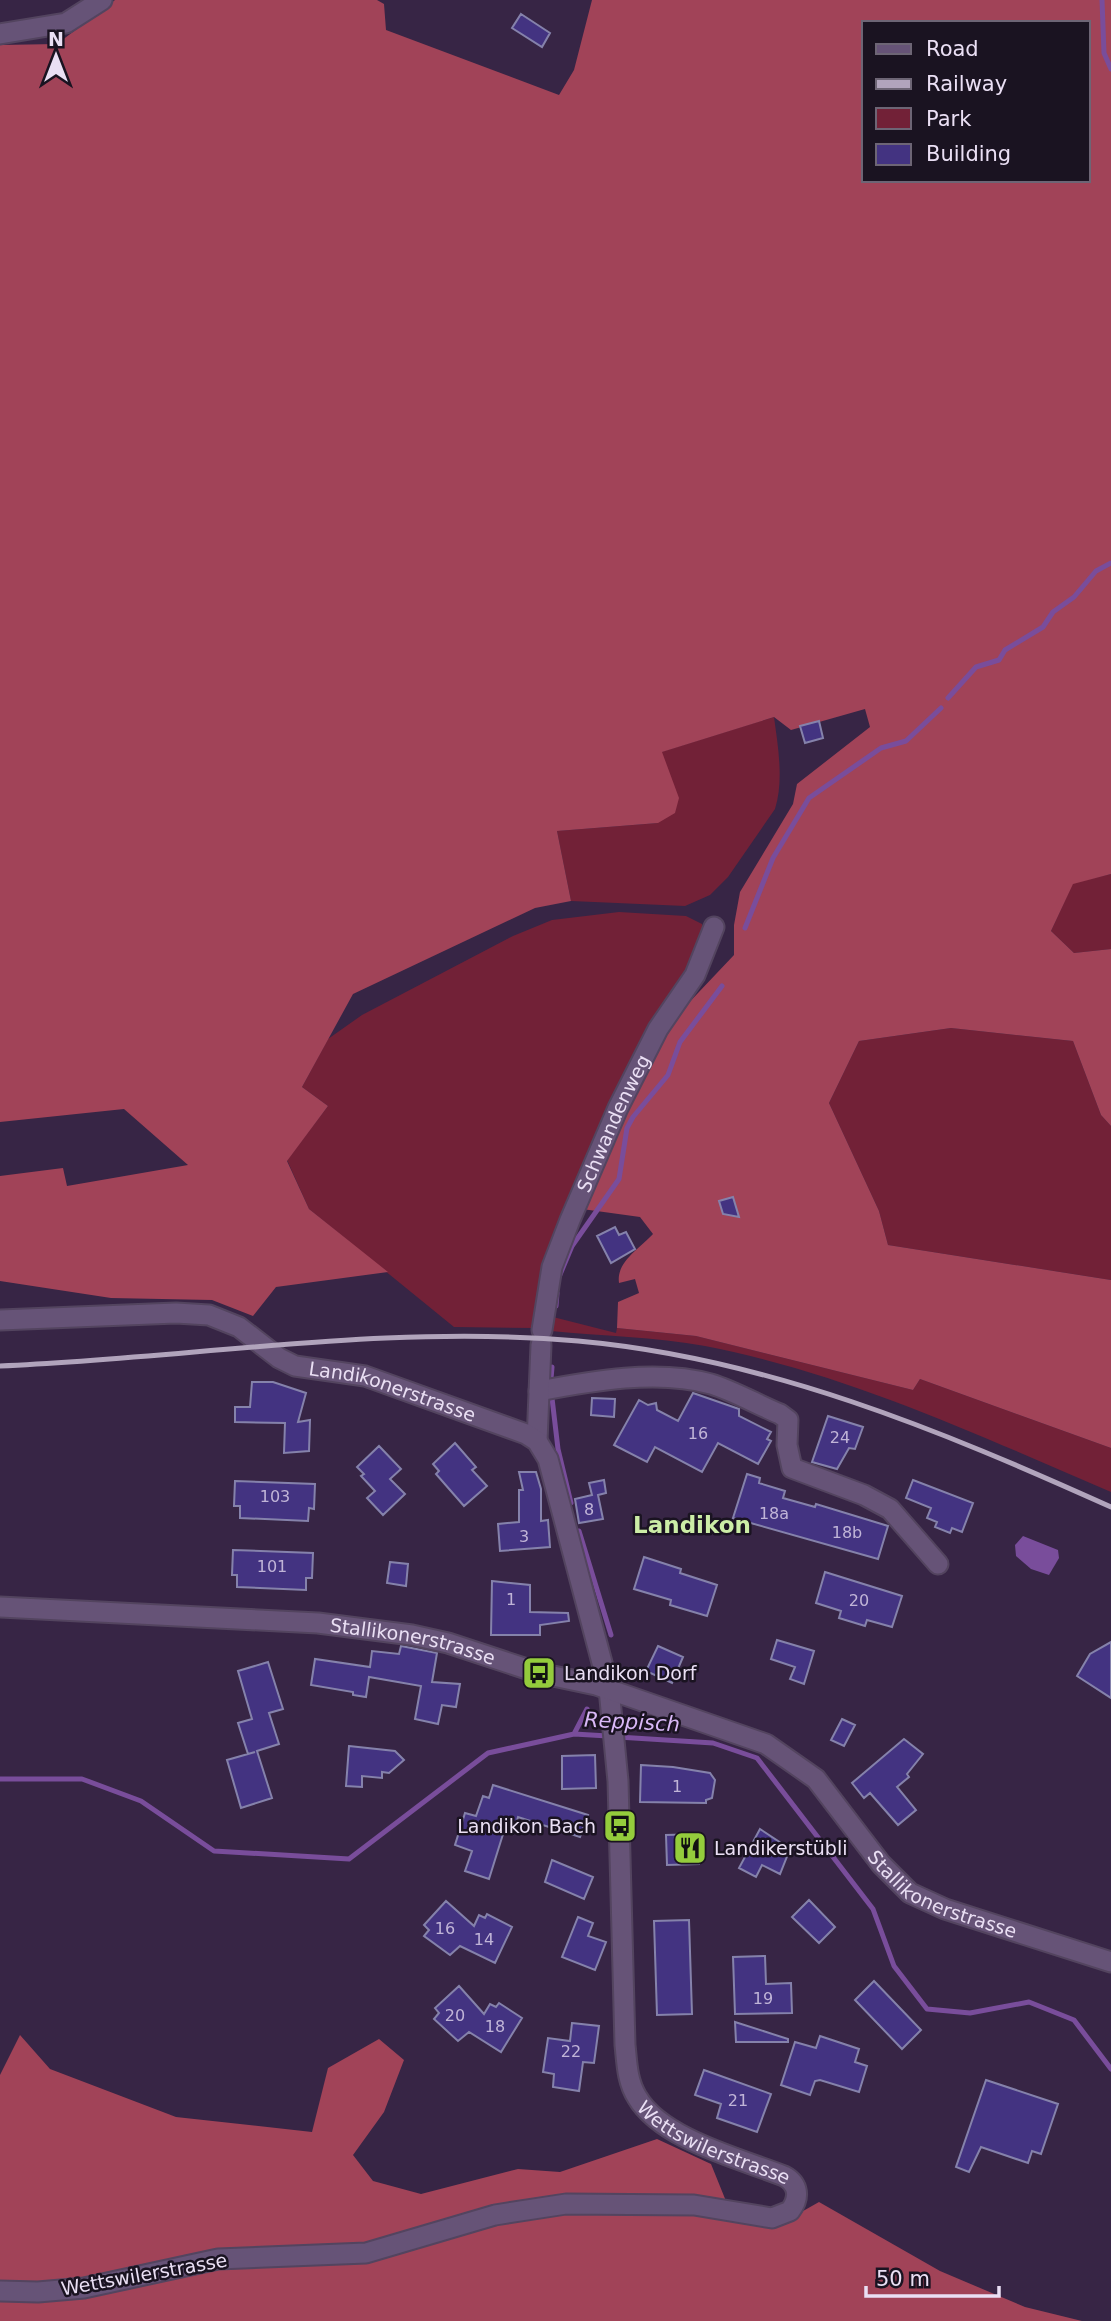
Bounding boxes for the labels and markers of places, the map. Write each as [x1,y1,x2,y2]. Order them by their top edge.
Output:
bus stop icon: Landikon Dorf [520,1654,558,1692]
place label: Landikon Dorf [564,1662,698,1684]
bus stop icon: Landikon Bach [601,1807,639,1845]
place label: Landikon Bach [457,1815,596,1837]
restaurant icon: Landikerstübli [671,1829,709,1867]
place label: Landikerstübli [714,1837,847,1859]

